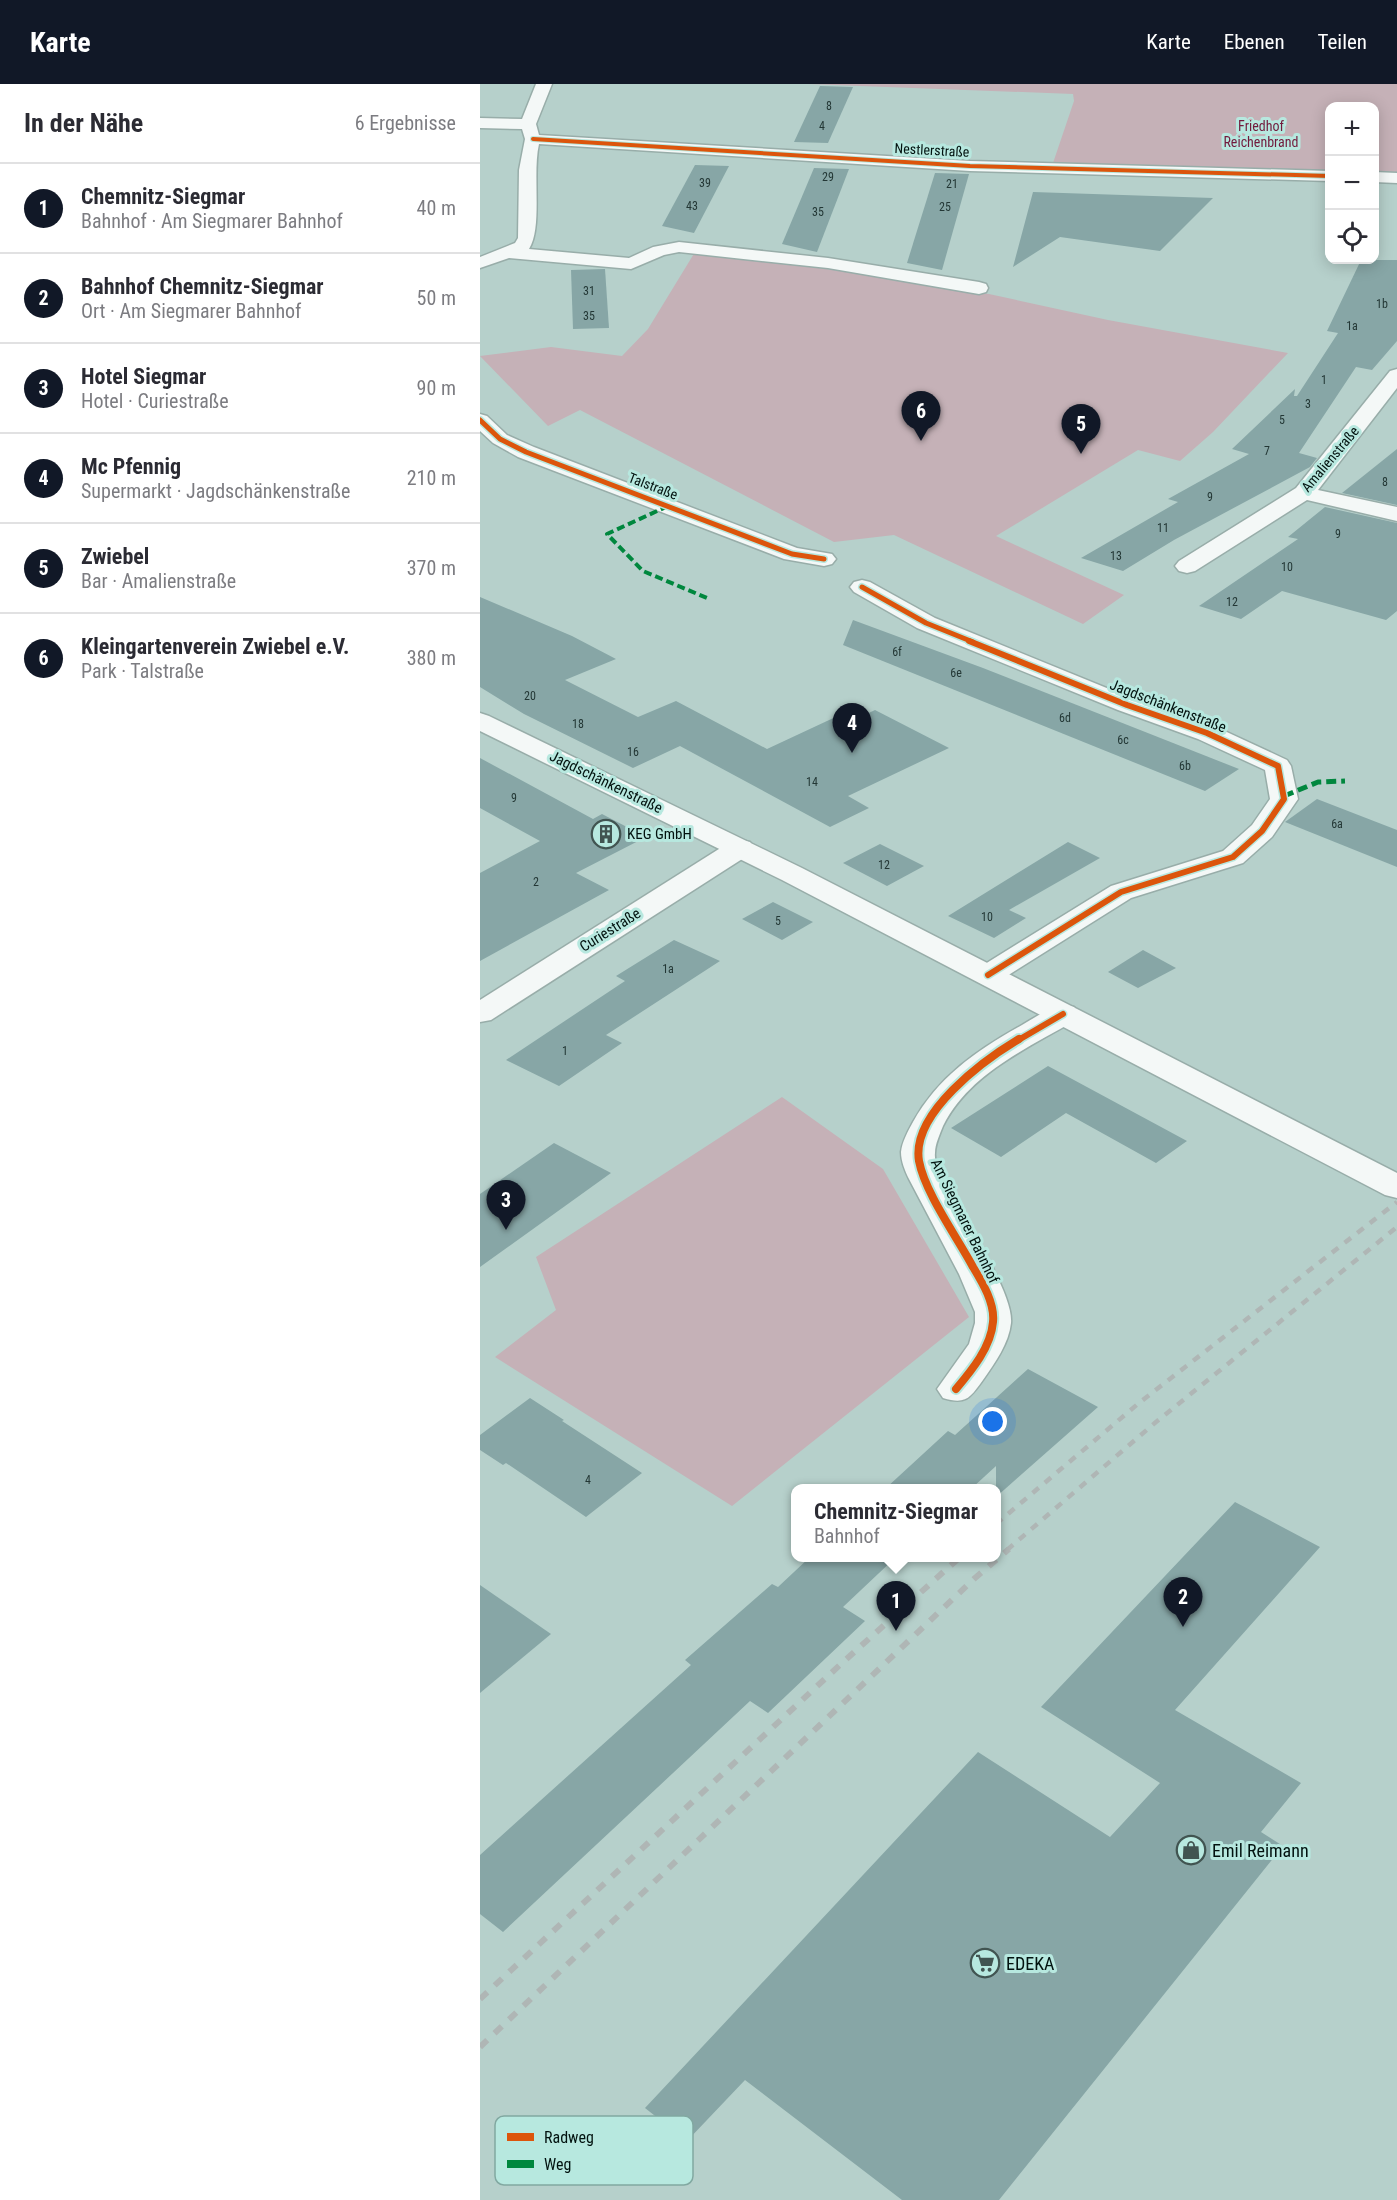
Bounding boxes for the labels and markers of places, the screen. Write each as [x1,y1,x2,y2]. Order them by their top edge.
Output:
pin: 6 [902,392,940,441]
pin: 5 [1062,404,1100,454]
pin: 4 [832,704,872,753]
building icon: KEG GmbH [590,818,622,850]
place label: KEG GmbH [627,825,692,843]
pin: 3 [486,1180,526,1230]
pin: 2 [1164,1578,1202,1627]
pin: 1 [876,1582,916,1631]
shop icon: Emil Reimann [1175,1834,1207,1866]
place label: Emil Reimann [1212,1840,1309,1861]
supermarket icon: EDEKA [969,1947,1001,1979]
place label: EDEKA [1006,1953,1055,1974]

